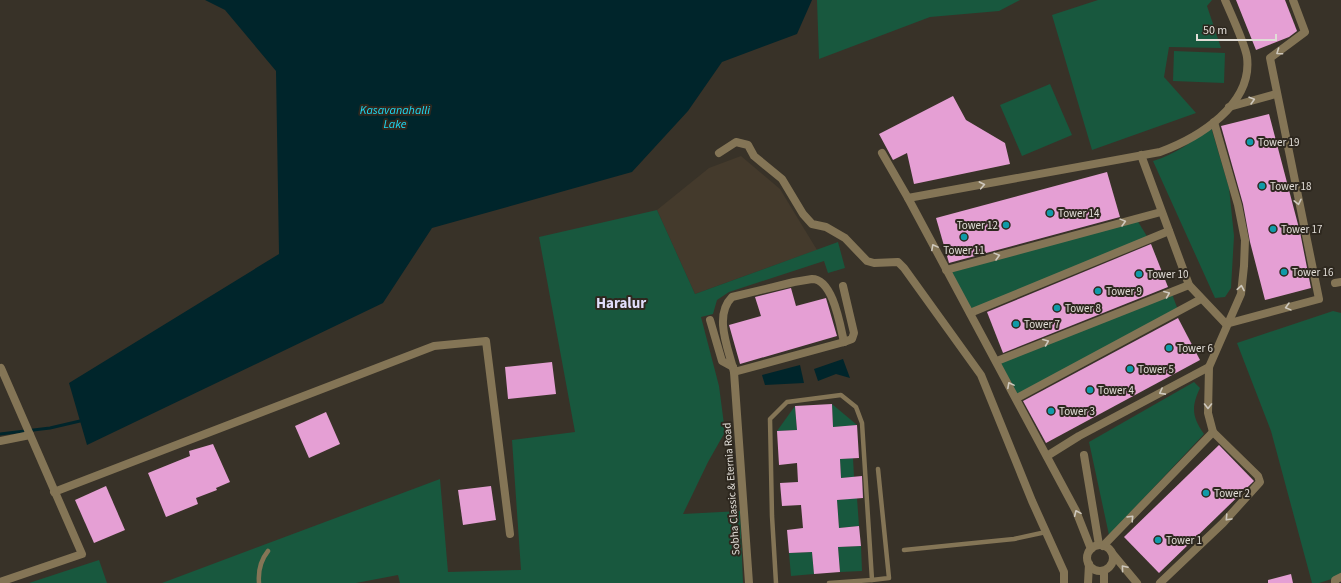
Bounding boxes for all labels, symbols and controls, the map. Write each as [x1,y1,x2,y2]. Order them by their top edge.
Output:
scale bar [1197,16,1276,42]
text: 50 m [1203,22,1227,39]
one-way arrow [1276,47,1283,55]
one-way arrow [1249,96,1256,105]
water label: Kasavanahalli Lake [360,102,430,133]
place label: Tower 19 [1258,135,1299,150]
marker: Tower 19 [1245,137,1255,147]
place label: Tower 18 [1270,179,1312,194]
one-way arrow [979,181,985,189]
marker: Tower 18 [1257,181,1267,191]
one-way arrow [1294,199,1302,205]
place label: Tower 14 [1058,206,1100,221]
marker: Tower 14 [1045,208,1055,218]
place label: Tower 12 [957,218,998,233]
one-way arrow [1120,219,1126,227]
marker: Tower 12 [1001,220,1011,230]
place label: Tower 17 [1281,222,1322,237]
marker: Tower 17 [1268,224,1278,234]
marker: Tower 11 [959,232,969,242]
place label: Tower 11 [943,243,985,258]
one-way arrow [931,244,938,251]
one-way arrow [994,252,1001,261]
place label: Tower 16 [1292,265,1334,280]
place label: Tower 10 [1147,267,1188,282]
marker: Tower 16 [1279,267,1289,277]
marker: Tower 10 [1134,269,1144,279]
place label: Tower 9 [1106,284,1142,299]
one-way arrow [1236,285,1245,291]
marker: Tower 9 [1093,286,1103,296]
one-way arrow [1164,290,1171,298]
district label: Haralur [596,293,646,314]
place label: Tower 8 [1065,301,1101,316]
one-way arrow [1285,302,1292,311]
marker: Tower 8 [1052,303,1062,313]
place label: Tower 7 [1024,317,1060,332]
marker: Tower 7 [1011,319,1021,329]
one-way arrow [1043,338,1050,346]
place label: Tower 6 [1177,341,1213,356]
marker: Tower 6 [1164,343,1174,353]
place label: Tower 5 [1138,362,1174,377]
marker: Tower 5 [1125,364,1135,374]
one-way arrow [1007,382,1014,389]
place label: Tower 4 [1098,383,1134,398]
marker: Tower 4 [1085,385,1095,395]
one-way arrow [1159,387,1166,395]
one-way arrow [1204,403,1212,409]
place label: Tower 3 [1059,404,1095,419]
marker: Tower 3 [1046,406,1056,416]
street label: Sobha Classic & Eternia Road [719,422,744,556]
place label: Tower 2 [1214,486,1250,501]
marker: Tower 2 [1201,488,1211,498]
one-way arrow [1073,509,1081,516]
one-way arrow [1225,513,1232,521]
one-way arrow [1126,515,1133,523]
place label: Tower 1 [1166,533,1202,548]
marker: Tower 1 [1153,535,1163,545]
one-way arrow [1122,565,1129,572]

